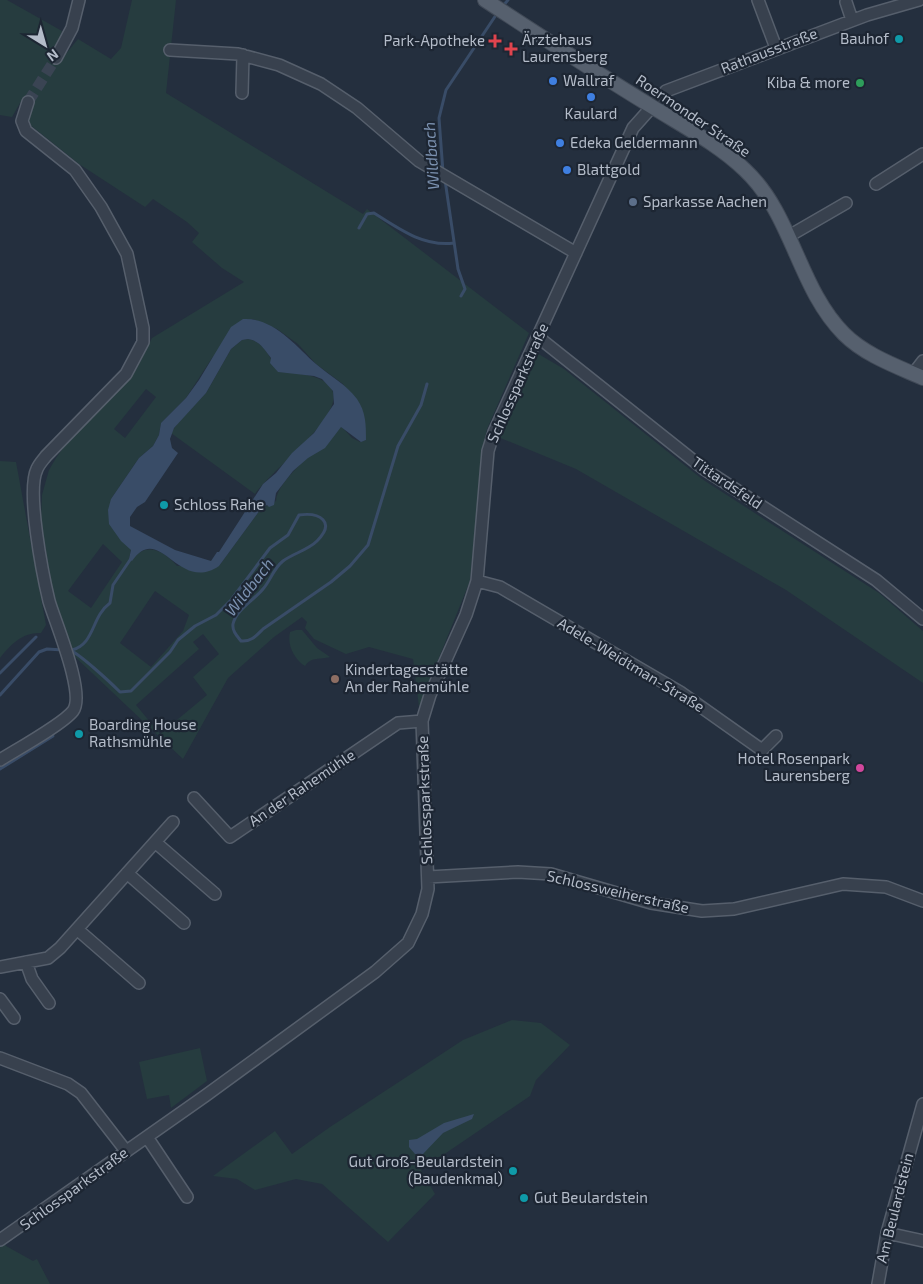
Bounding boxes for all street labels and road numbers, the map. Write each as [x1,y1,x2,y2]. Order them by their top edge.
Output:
street label: Rathausstraße [718,23,820,77]
street label: Roermonder Straße [633,70,754,160]
street label: Schlossparkstraße [483,320,552,445]
street label: Tittardsfeld [689,452,766,512]
street label: Adele-Weidtman-Straße [555,613,708,715]
street label: Schlossparkstraße [413,735,435,865]
street label: An der Rahemühle [245,745,358,829]
street label: Schlossweiherstraße [545,866,691,916]
street label: Schlossparkstraße [16,1143,131,1233]
street label: Am Beulardstein [872,1151,916,1265]

